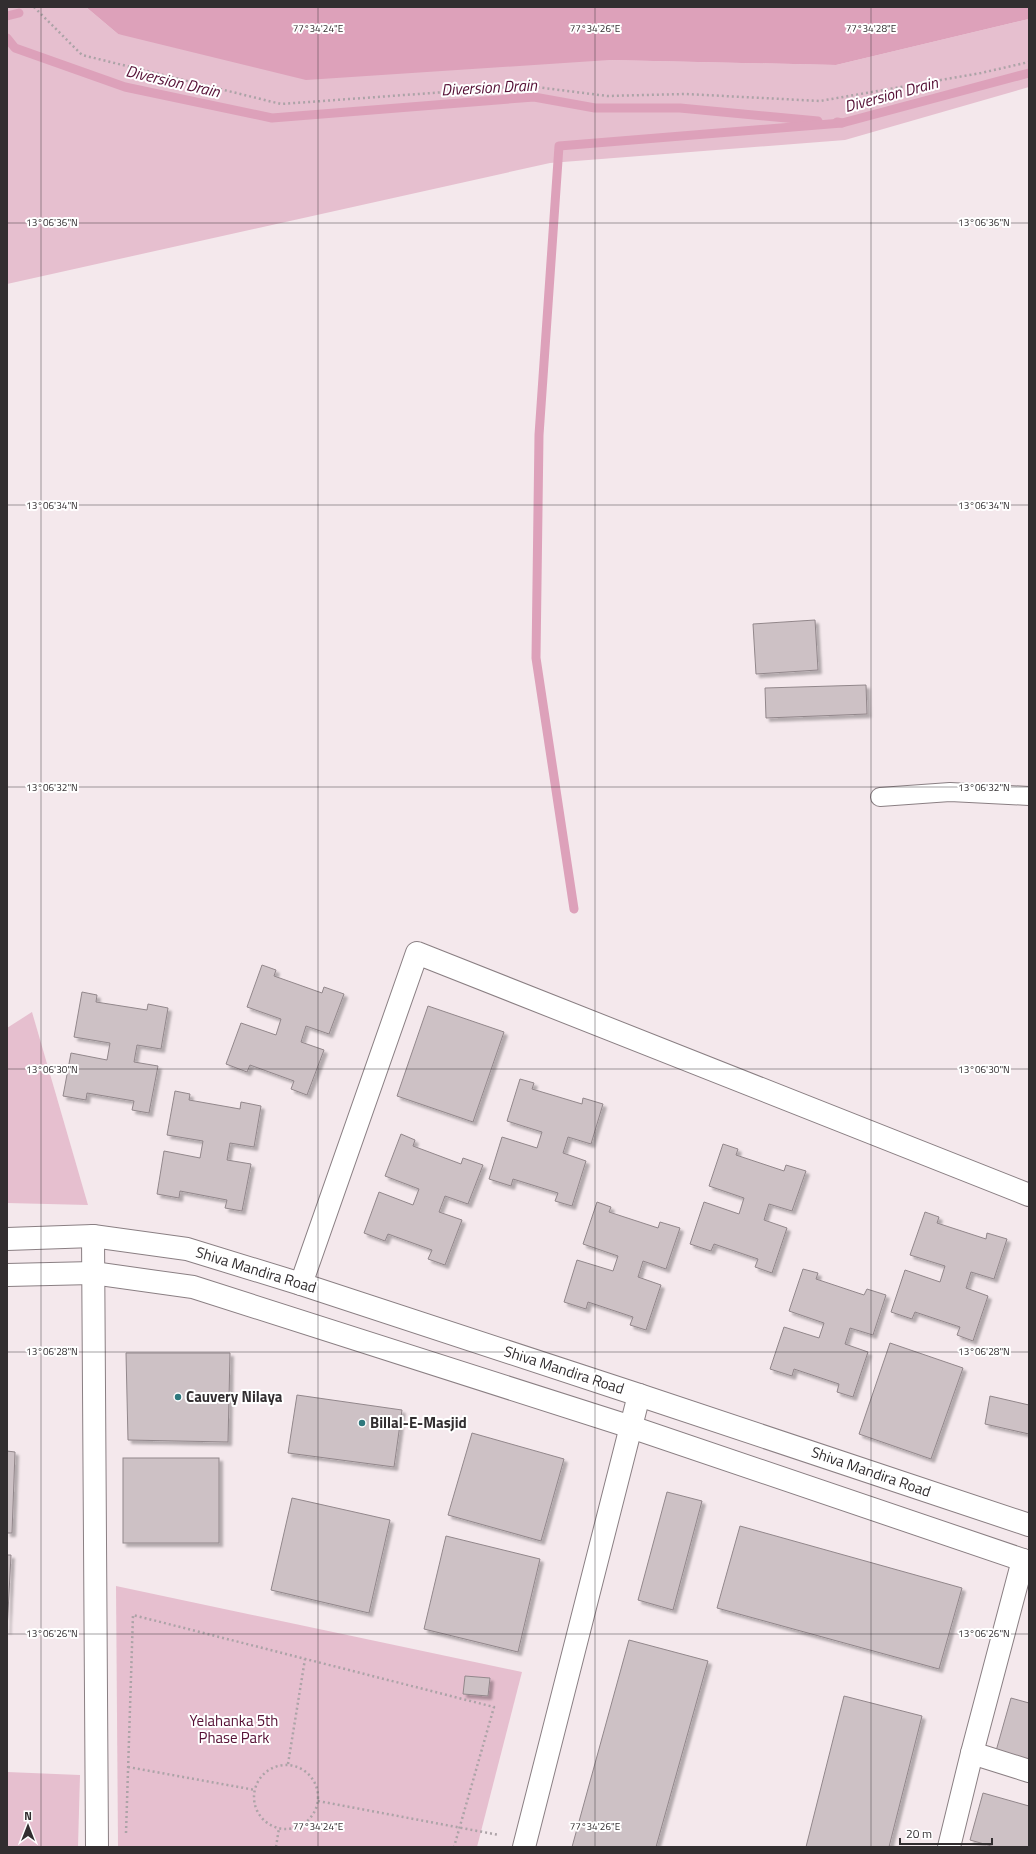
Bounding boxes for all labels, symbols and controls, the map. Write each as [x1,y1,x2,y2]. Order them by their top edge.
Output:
text: 77°34'24"E [293,21,344,36]
text: 77°34'26"E [570,21,621,36]
text: 77°34'28"E [846,21,897,36]
water label: Diversion Drain [124,59,223,104]
water label: Diversion Drain [842,70,941,118]
water label: Diversion Drain [440,72,539,101]
text: 13°06'36"N [26,215,78,230]
text: 13°06'36"N [958,215,1010,230]
text: 13°06'34"N [26,498,78,513]
text: 13°06'34"N [958,498,1010,513]
text: 13°06'32"N [26,780,78,795]
text: 13°06'32"N [958,780,1010,795]
text: 13°06'30"N [26,1062,78,1077]
text: 13°06'30"N [958,1062,1010,1077]
street label: Shiva Mandira Road [193,1240,319,1299]
street label: Shiva Mandira Road [501,1339,627,1400]
text: 13°06'28"N [26,1344,78,1359]
text: 13°06'28"N [958,1344,1010,1359]
place label: Cauvery Nilaya [186,1385,283,1408]
marker: Cauvery Nilaya [173,1392,183,1402]
place label: Billal-E-Masjid [370,1411,467,1434]
marker: Billal-E-Masjid [357,1418,367,1428]
street label: Shiva Mandira Road [808,1440,934,1503]
text: 13°06'26"N [26,1626,78,1641]
text: 13°06'26"N [958,1626,1010,1641]
park label: Yelahanka 5th Phase Park [190,1709,278,1749]
north arrow [8,1806,48,1846]
text: N [24,1808,32,1824]
text: 77°34'24"E [293,1819,344,1834]
text: 77°34'26"E [570,1819,621,1834]
scale bar [900,1820,992,1846]
text: 20 m [906,1824,932,1843]

